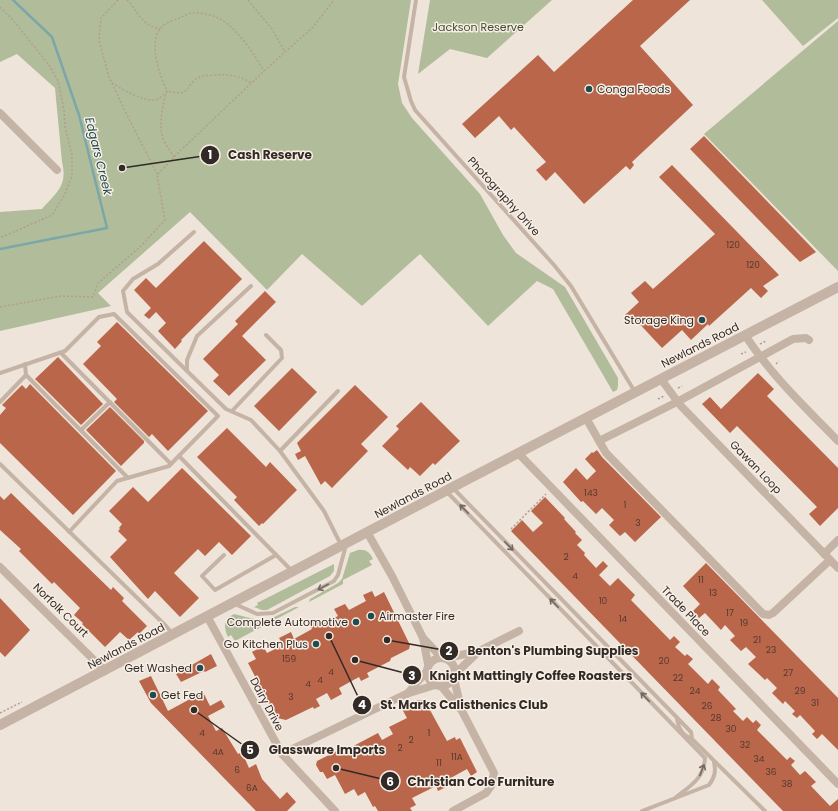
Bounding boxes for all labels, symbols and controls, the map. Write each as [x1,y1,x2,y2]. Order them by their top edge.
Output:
park label: Jackson Reserve [432,19,524,35]
place label: Conga Foods [597,81,670,97]
marker: Conga Foods [584,84,594,94]
water label: Edgars Creek [81,115,117,197]
callout: Cash Reserve [200,143,320,167]
text: 1 [208,146,212,163]
text: Cash Reserve [228,146,313,163]
street label: Photography Drive [464,153,544,239]
house number: 120 [726,239,740,251]
house number: 120 [746,259,760,271]
place label: Storage King [624,312,694,328]
marker: Storage King [697,315,707,325]
street label: Newlands Road [658,318,742,372]
street label: Gawan Loop [726,437,786,497]
street label: Newlands Road [372,468,454,522]
house number: 143 [584,487,598,499]
house number: 1 [624,499,627,511]
one-way arrow [459,504,469,514]
house number: 3 [635,517,641,529]
one-way arrow [504,540,513,550]
house number: 2 [563,551,569,563]
house number: 4 [572,570,578,582]
house number: 11 [698,574,704,586]
street label: Norfolk Court [30,579,92,641]
street label: Trade Place [658,582,714,640]
one-way arrow [317,584,329,591]
house number: 13 [709,587,717,599]
house number: 10 [599,595,608,607]
one-way arrow [550,598,559,608]
house number: 17 [726,607,734,619]
place label: Airmaster Fire [379,608,455,624]
marker: Airmaster Fire [366,611,376,621]
house number: 14 [619,613,628,625]
place label: Complete Automotive [227,614,348,630]
marker: Complete Automotive [351,617,361,627]
house number: 19 [740,617,749,629]
street label: Newlands Road [85,619,167,673]
house number: 21 [753,634,761,646]
place label: Go Kitchen Plus [224,636,308,652]
marker: Go Kitchen Plus [311,639,321,649]
callout: Benton's Plumbing Supplies [439,639,646,663]
text: 2 [446,642,453,659]
text: Benton's Plumbing Supplies [467,642,639,659]
house number: 23 [766,644,776,656]
house number: 159 [282,653,296,665]
house number: 20 [659,655,670,667]
place label: Get Washed [124,660,192,676]
marker: Get Washed [195,663,205,673]
callout: Knight Mattingly Coffee Roasters [402,663,641,687]
house number: 4 [328,666,334,678]
text: 3 [408,667,416,684]
text: Knight Mattingly Coffee Roasters [429,667,633,684]
house number: 27 [783,667,793,679]
house number: 22 [673,672,683,684]
street label: Dairy Drive [246,674,288,734]
house number: 4 [317,674,323,686]
house number: 4 [305,678,311,690]
house number: 24 [690,685,701,697]
house number: 29 [795,685,806,697]
place label: Get Fed [161,687,203,703]
marker: Get Fed [148,690,158,700]
house number: 3 [288,691,294,703]
one-way arrow [640,692,649,702]
callout: St. Marks Calisthenics Club [352,693,556,717]
text: 4 [358,696,366,713]
text: St. Marks Calisthenics Club [380,696,548,713]
house number: 31 [811,697,819,709]
house number: 26 [702,700,713,712]
house number: 28 [711,712,722,724]
house number: 30 [726,723,737,735]
house number: 4 [199,727,205,739]
house number: 1 [428,727,431,739]
house number: 2 [408,734,414,746]
callout: Glassware Imports [240,738,393,762]
house number: 32 [740,739,750,751]
text: 5 [246,741,254,758]
text: Glassware Imports [269,741,386,758]
house number: 2 [397,742,403,754]
house number: 4A [212,746,224,758]
house number: 11A [451,751,463,763]
house number: 34 [754,753,765,765]
house number: 11 [436,757,442,769]
house number: 6 [234,764,240,776]
one-way arrow [699,764,706,777]
house number: 36 [765,766,777,778]
callout: Christian Cole Furniture [380,769,563,793]
text: 6 [386,773,394,790]
text: Christian Cole Furniture [408,773,555,790]
house number: 38 [782,778,793,790]
house number: 6A [246,782,258,794]

